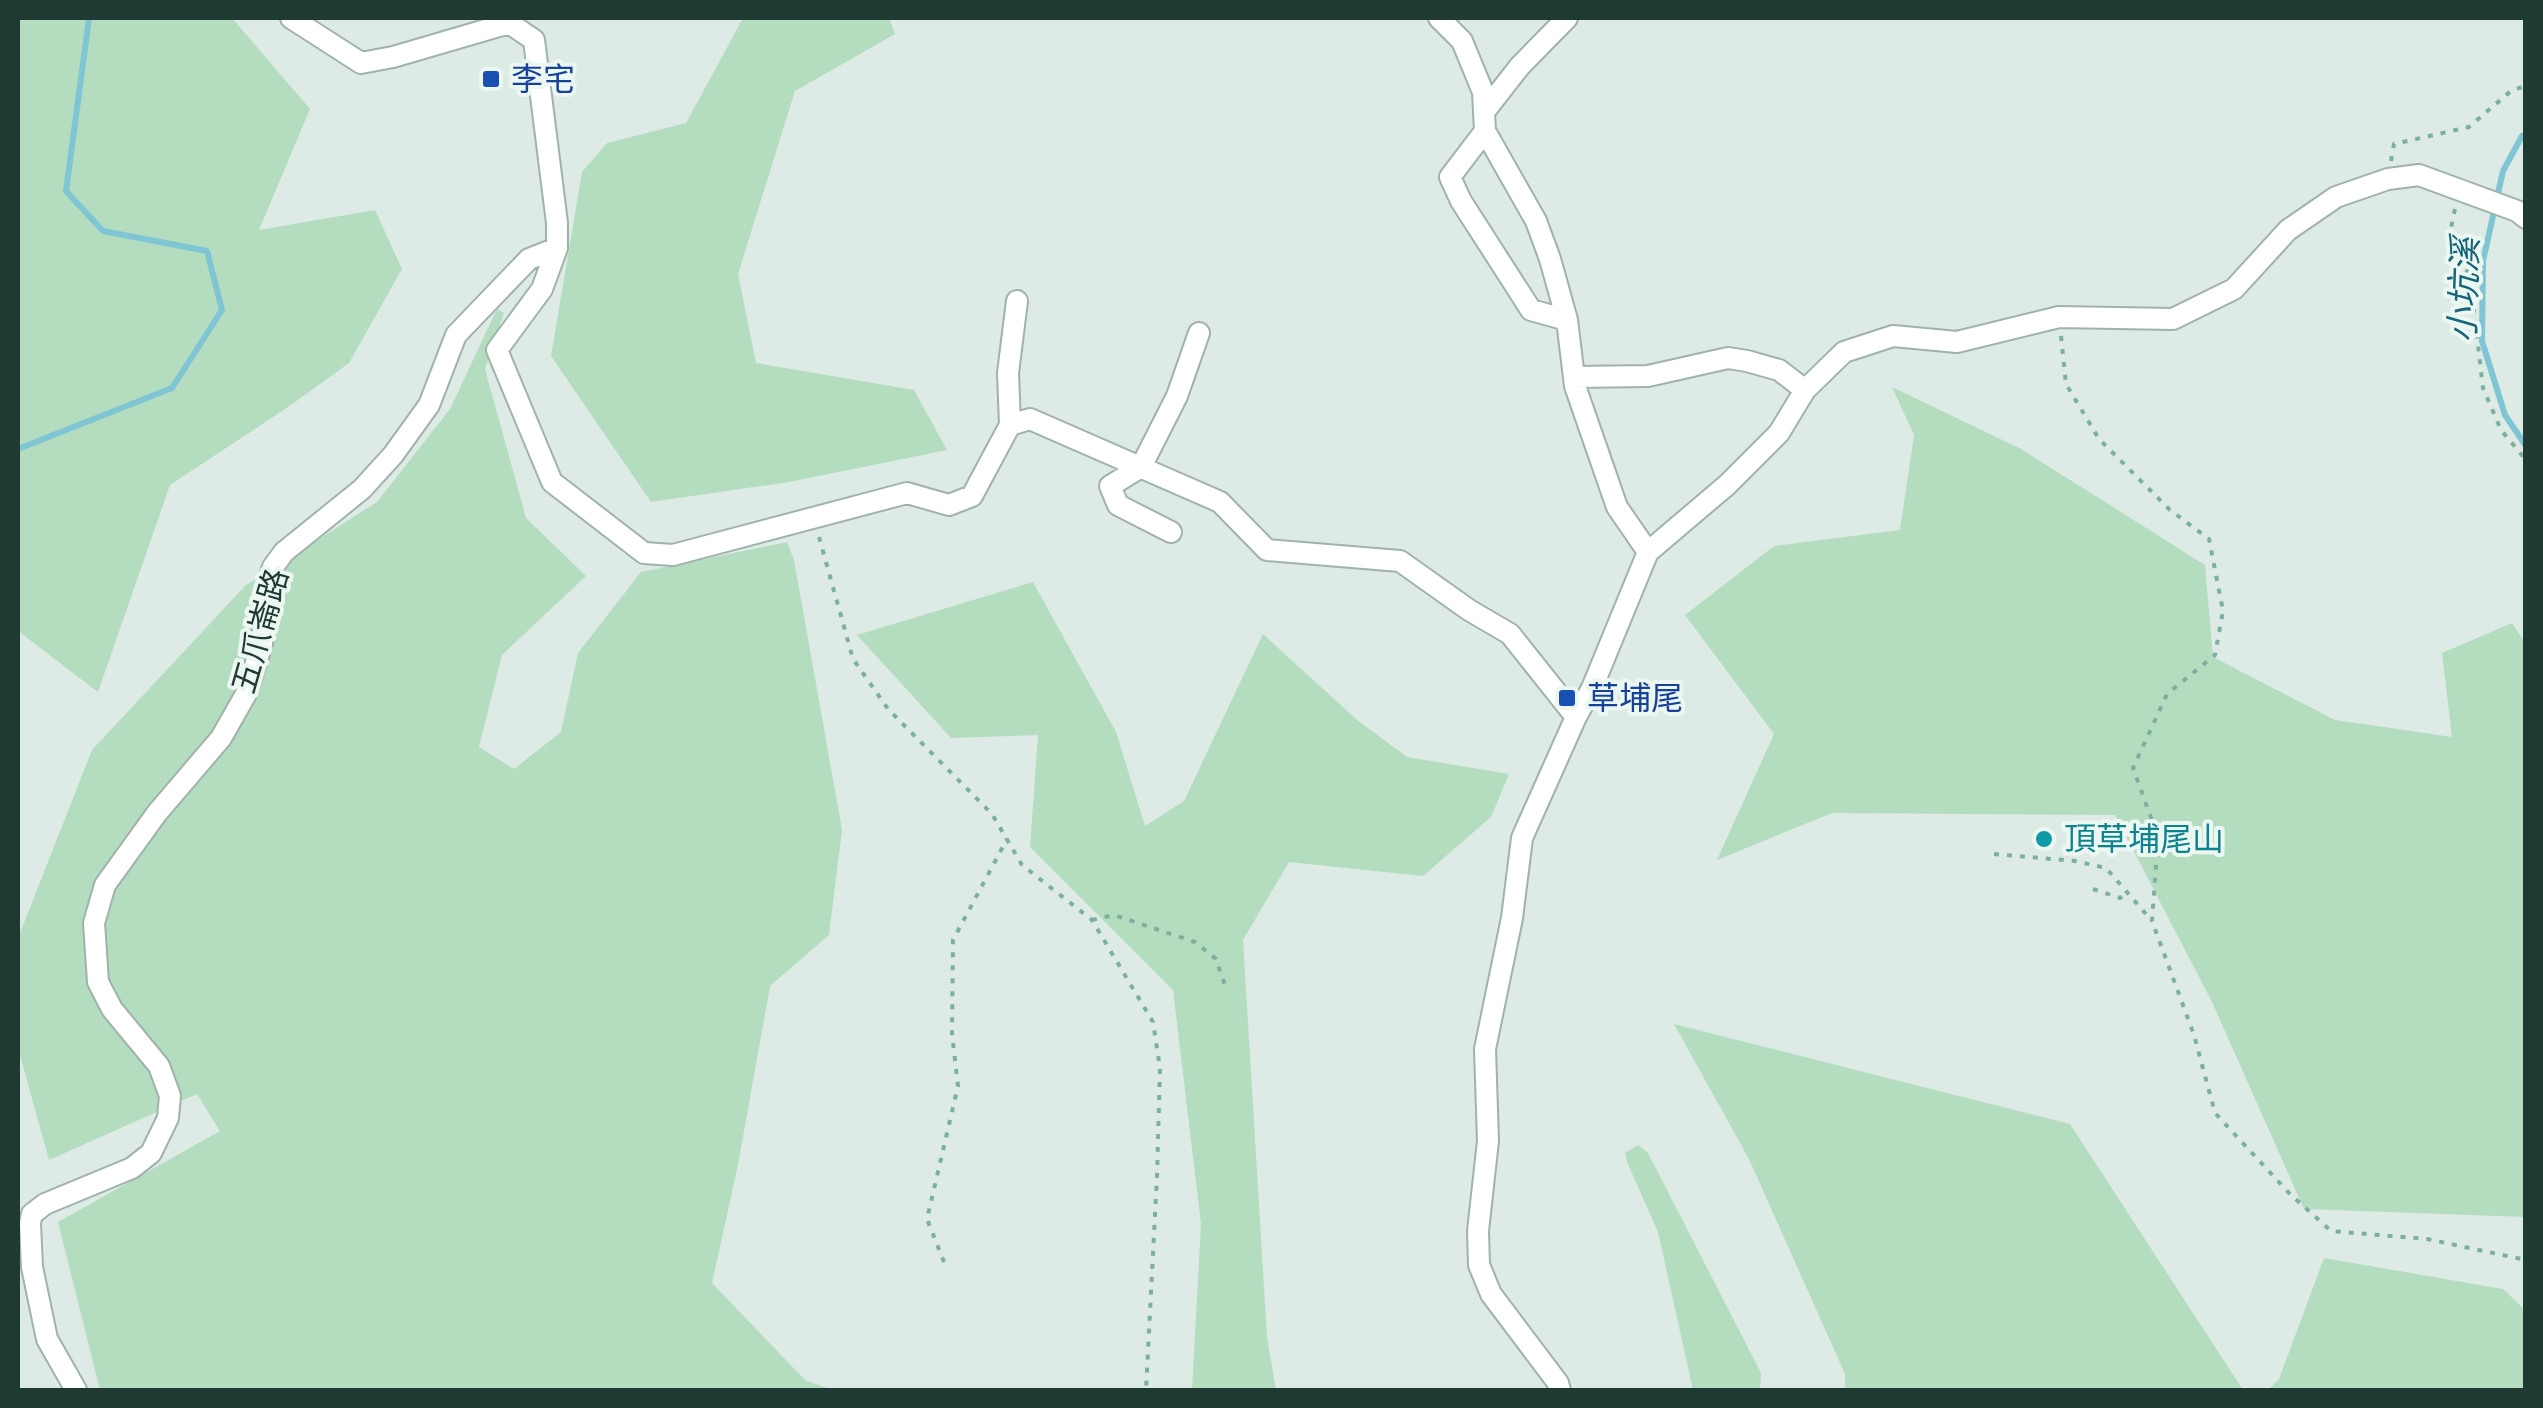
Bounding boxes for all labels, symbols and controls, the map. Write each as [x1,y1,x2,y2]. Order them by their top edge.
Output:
place label: 李宅 [511,60,575,98]
marker: 李宅 [480,68,502,90]
water label: 小坑溪 [2441,232,2487,343]
street label: 五爪崙路 [224,564,296,698]
place label: 草埔尾 [1587,679,1683,717]
marker: 草埔尾 [1556,687,1578,709]
place label: 頂草埔尾山 [2064,820,2224,858]
marker: 頂草埔尾山 [2033,828,2055,850]

